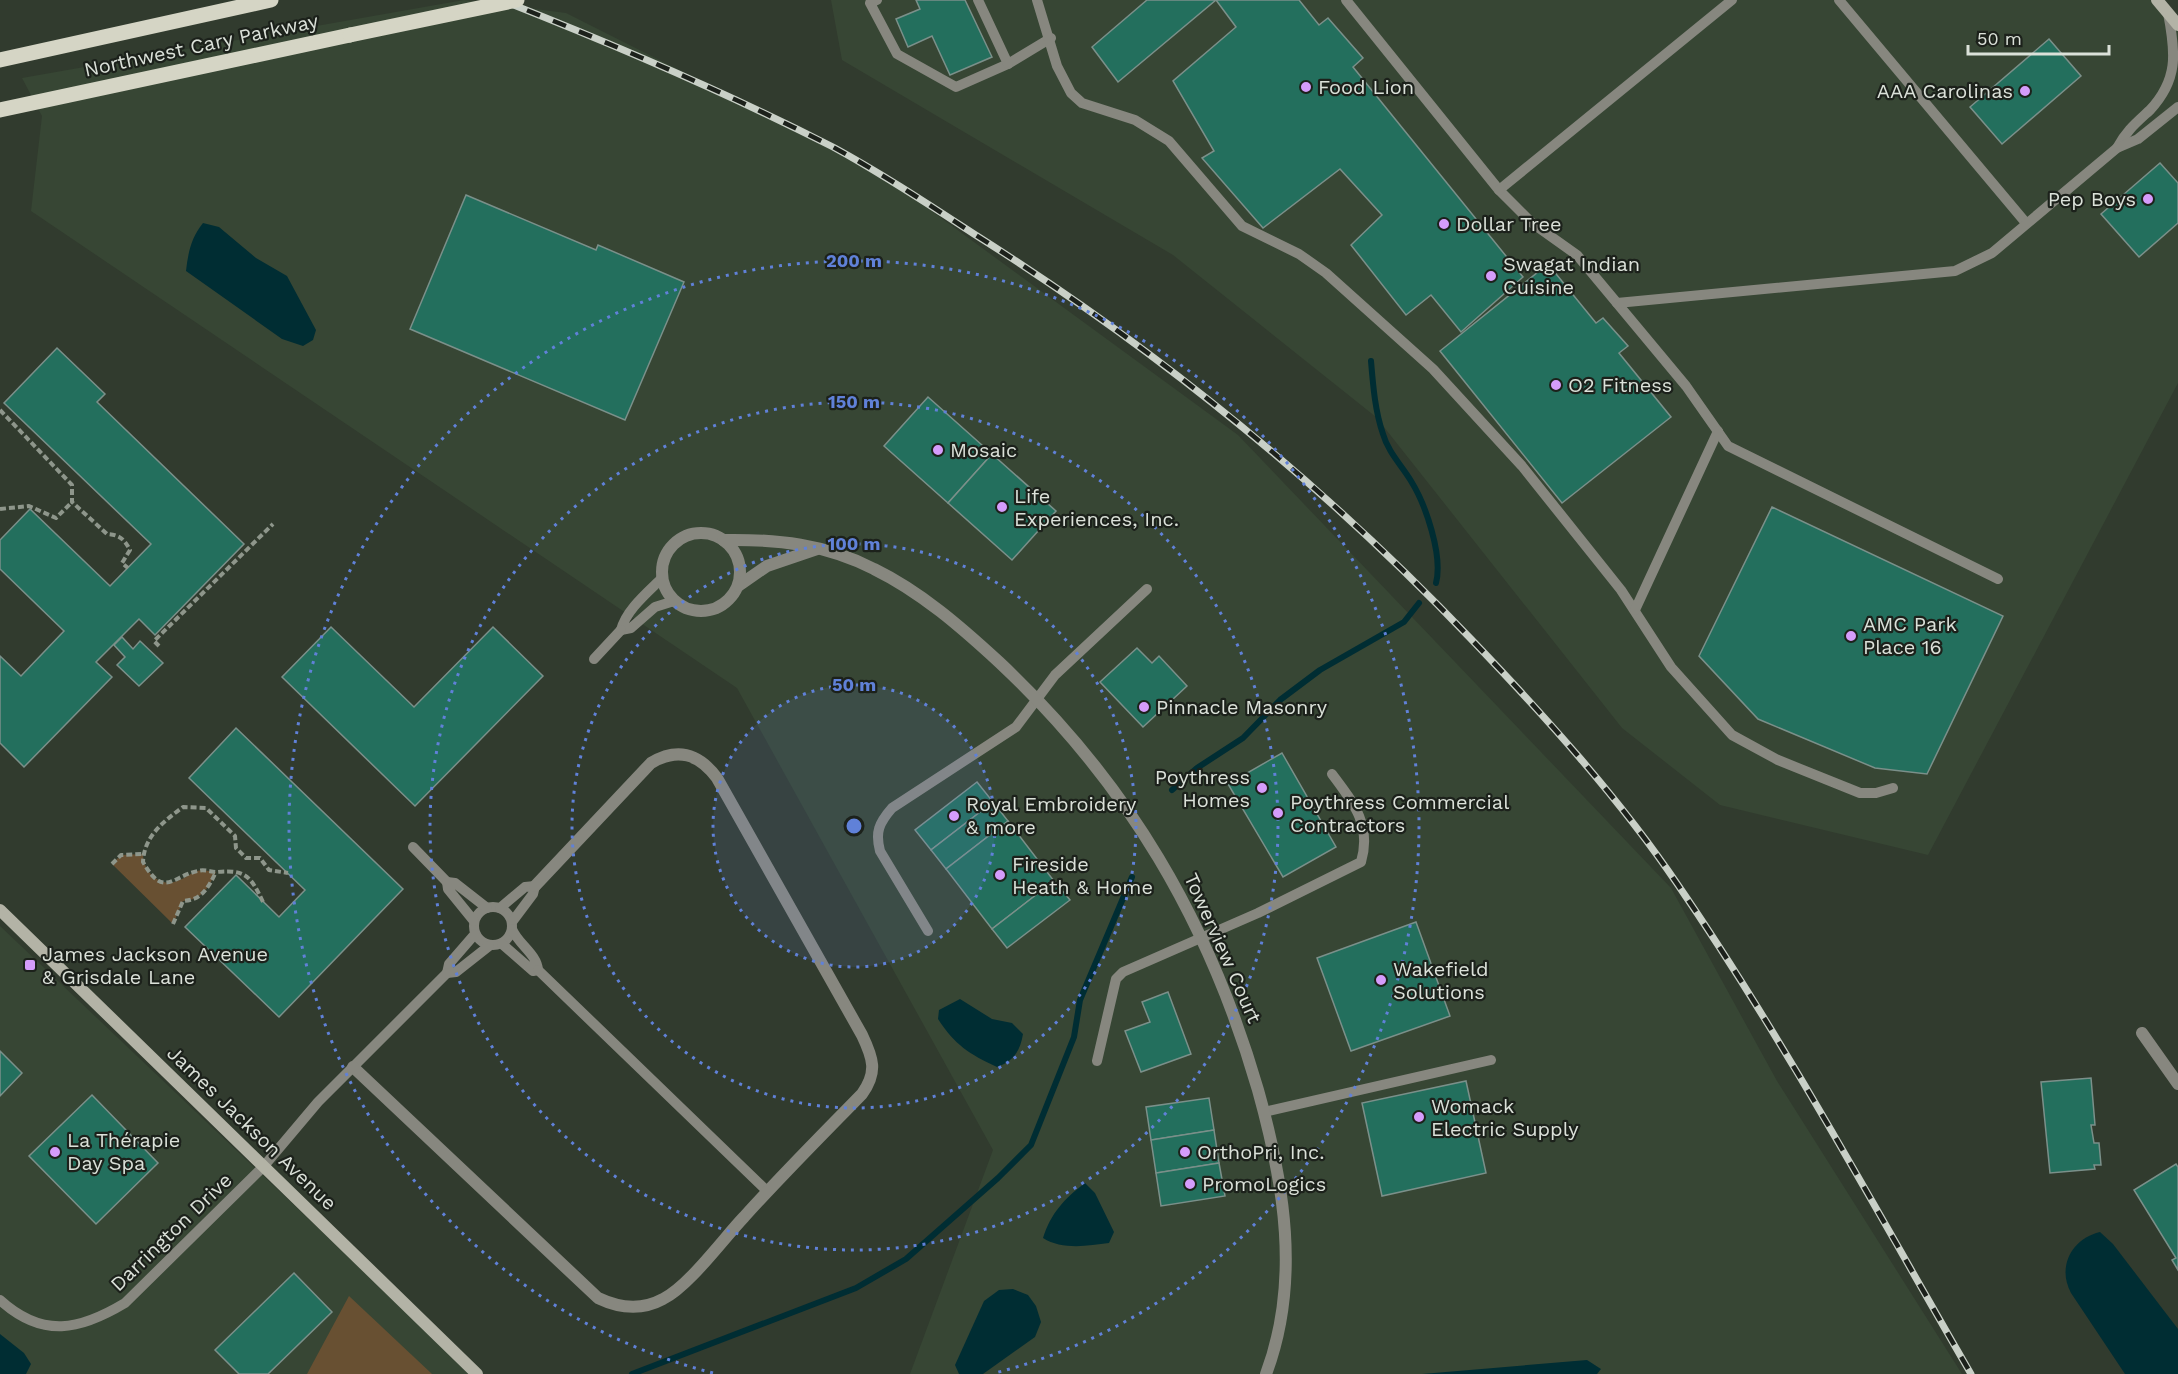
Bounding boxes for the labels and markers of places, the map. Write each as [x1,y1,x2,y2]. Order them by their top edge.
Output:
place label: Food Lion [1318,75,1414,99]
place label: AAA Carolinas [1877,79,2013,103]
marker: Food Lion [1299,80,1313,94]
marker: AAA Carolinas [2018,84,2032,98]
place label: Pep Boys [2048,187,2136,211]
marker: Pep Boys [2141,192,2155,206]
place label: Dollar Tree [1456,212,1562,236]
marker: Dollar Tree [1437,217,1451,231]
place label: Swagat Indian Cuisine [1503,252,1640,299]
marker: Swagat Indian Cuisine [1484,269,1498,283]
place label: O2 Fitness [1568,373,1672,397]
marker: O2 Fitness [1549,378,1563,392]
place label: Mosaic [950,438,1017,462]
marker: Mosaic [931,443,945,457]
place label: Life Experiences, Inc. [1014,484,1179,531]
marker: Life Experiences, Inc. [995,500,1009,514]
place label: AMC Park Place 16 [1863,612,1957,659]
marker: AMC Park Place 16 [1844,629,1858,643]
place label: Pinnacle Masonry [1156,695,1328,719]
marker: Pinnacle Masonry [1137,700,1151,714]
place label: Poythress Homes [1155,765,1250,812]
marker: Poythress Homes [1255,781,1269,795]
place label: Poythress Commercial Contractors [1290,790,1509,837]
place label: Royal Embroidery & more [966,792,1137,839]
marker: Poythress Commercial Contractors [1271,806,1285,820]
marker: Royal Embroidery & more [947,809,961,823]
centre of rings [844,816,864,836]
place label: Fireside Heath & Home [1012,852,1153,899]
marker: Fireside Heath & Home [993,868,1007,882]
place label: James Jackson Avenue & Grisdale Lane [42,942,268,989]
place label: Wakefield Solutions [1393,957,1489,1004]
marker: James Jackson Avenue & Grisdale Lane [23,958,37,972]
marker: Wakefield Solutions [1374,973,1388,987]
place label: Womack Electric Supply [1431,1094,1579,1141]
marker: Womack Electric Supply [1412,1110,1426,1124]
place label: La Thérapie Day Spa [67,1128,180,1175]
place label: OrthoPri, Inc. [1197,1140,1325,1164]
marker: La Thérapie Day Spa [48,1145,62,1159]
marker: OrthoPri, Inc. [1178,1145,1192,1159]
place label: PromoLogics [1202,1172,1326,1196]
marker: PromoLogics [1183,1177,1197,1191]

